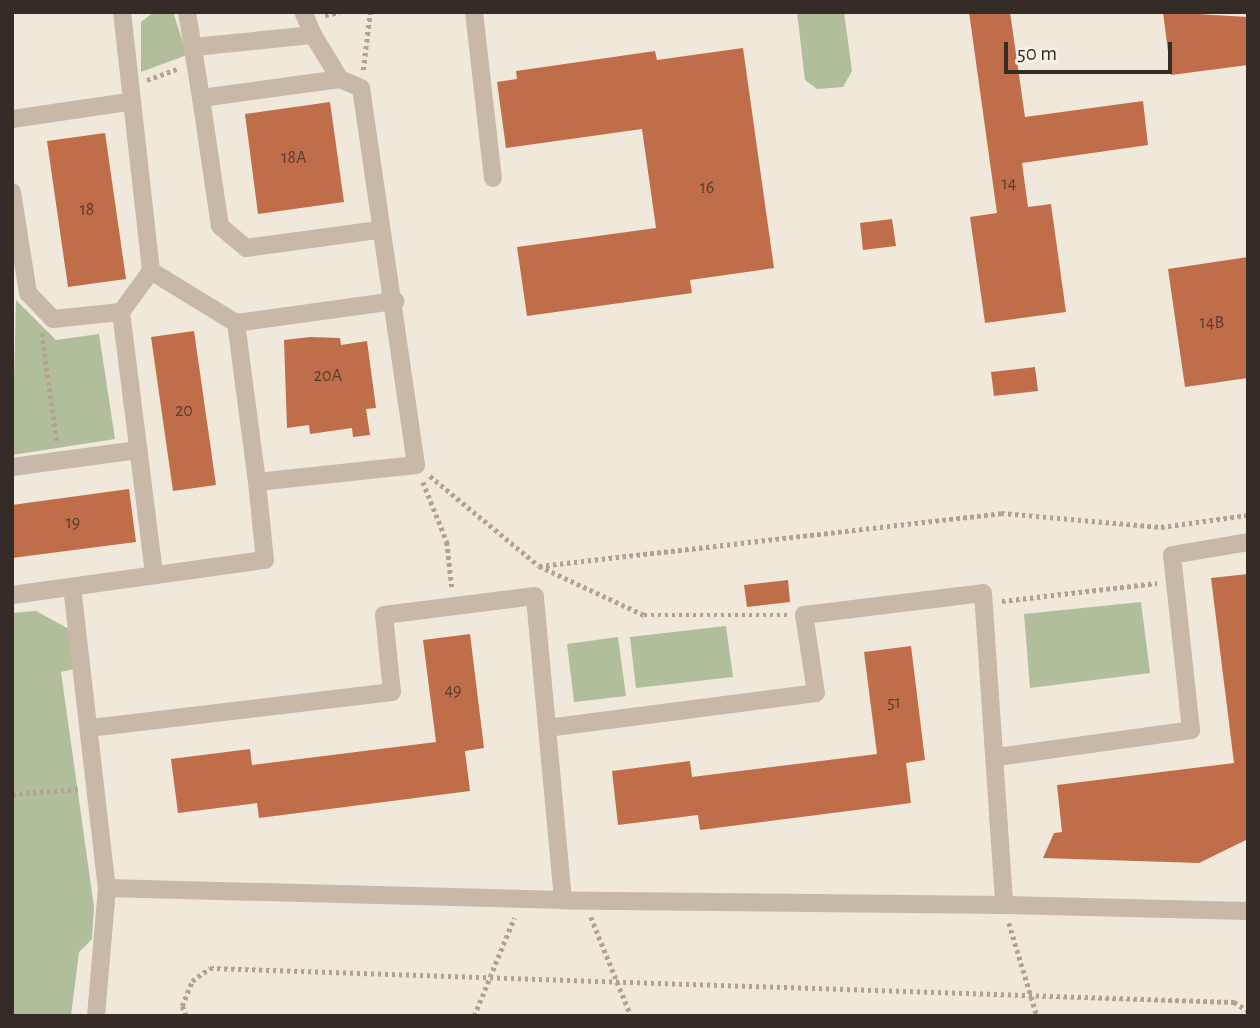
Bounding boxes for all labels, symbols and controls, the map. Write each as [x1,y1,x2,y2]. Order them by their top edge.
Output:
scale bar [1008,28,1176,72]
text: 50 m [1017,43,1057,64]
house number: 18А [281,147,307,169]
house number: 14 [1002,173,1016,195]
house number: 16 [700,177,714,199]
house number: 18 [80,199,94,221]
house number: 14В [1199,312,1225,334]
house number: 20А [314,365,342,387]
house number: 20 [175,400,193,422]
house number: 19 [66,512,80,534]
house number: 49 [444,680,462,702]
house number: 51 [887,692,901,714]

